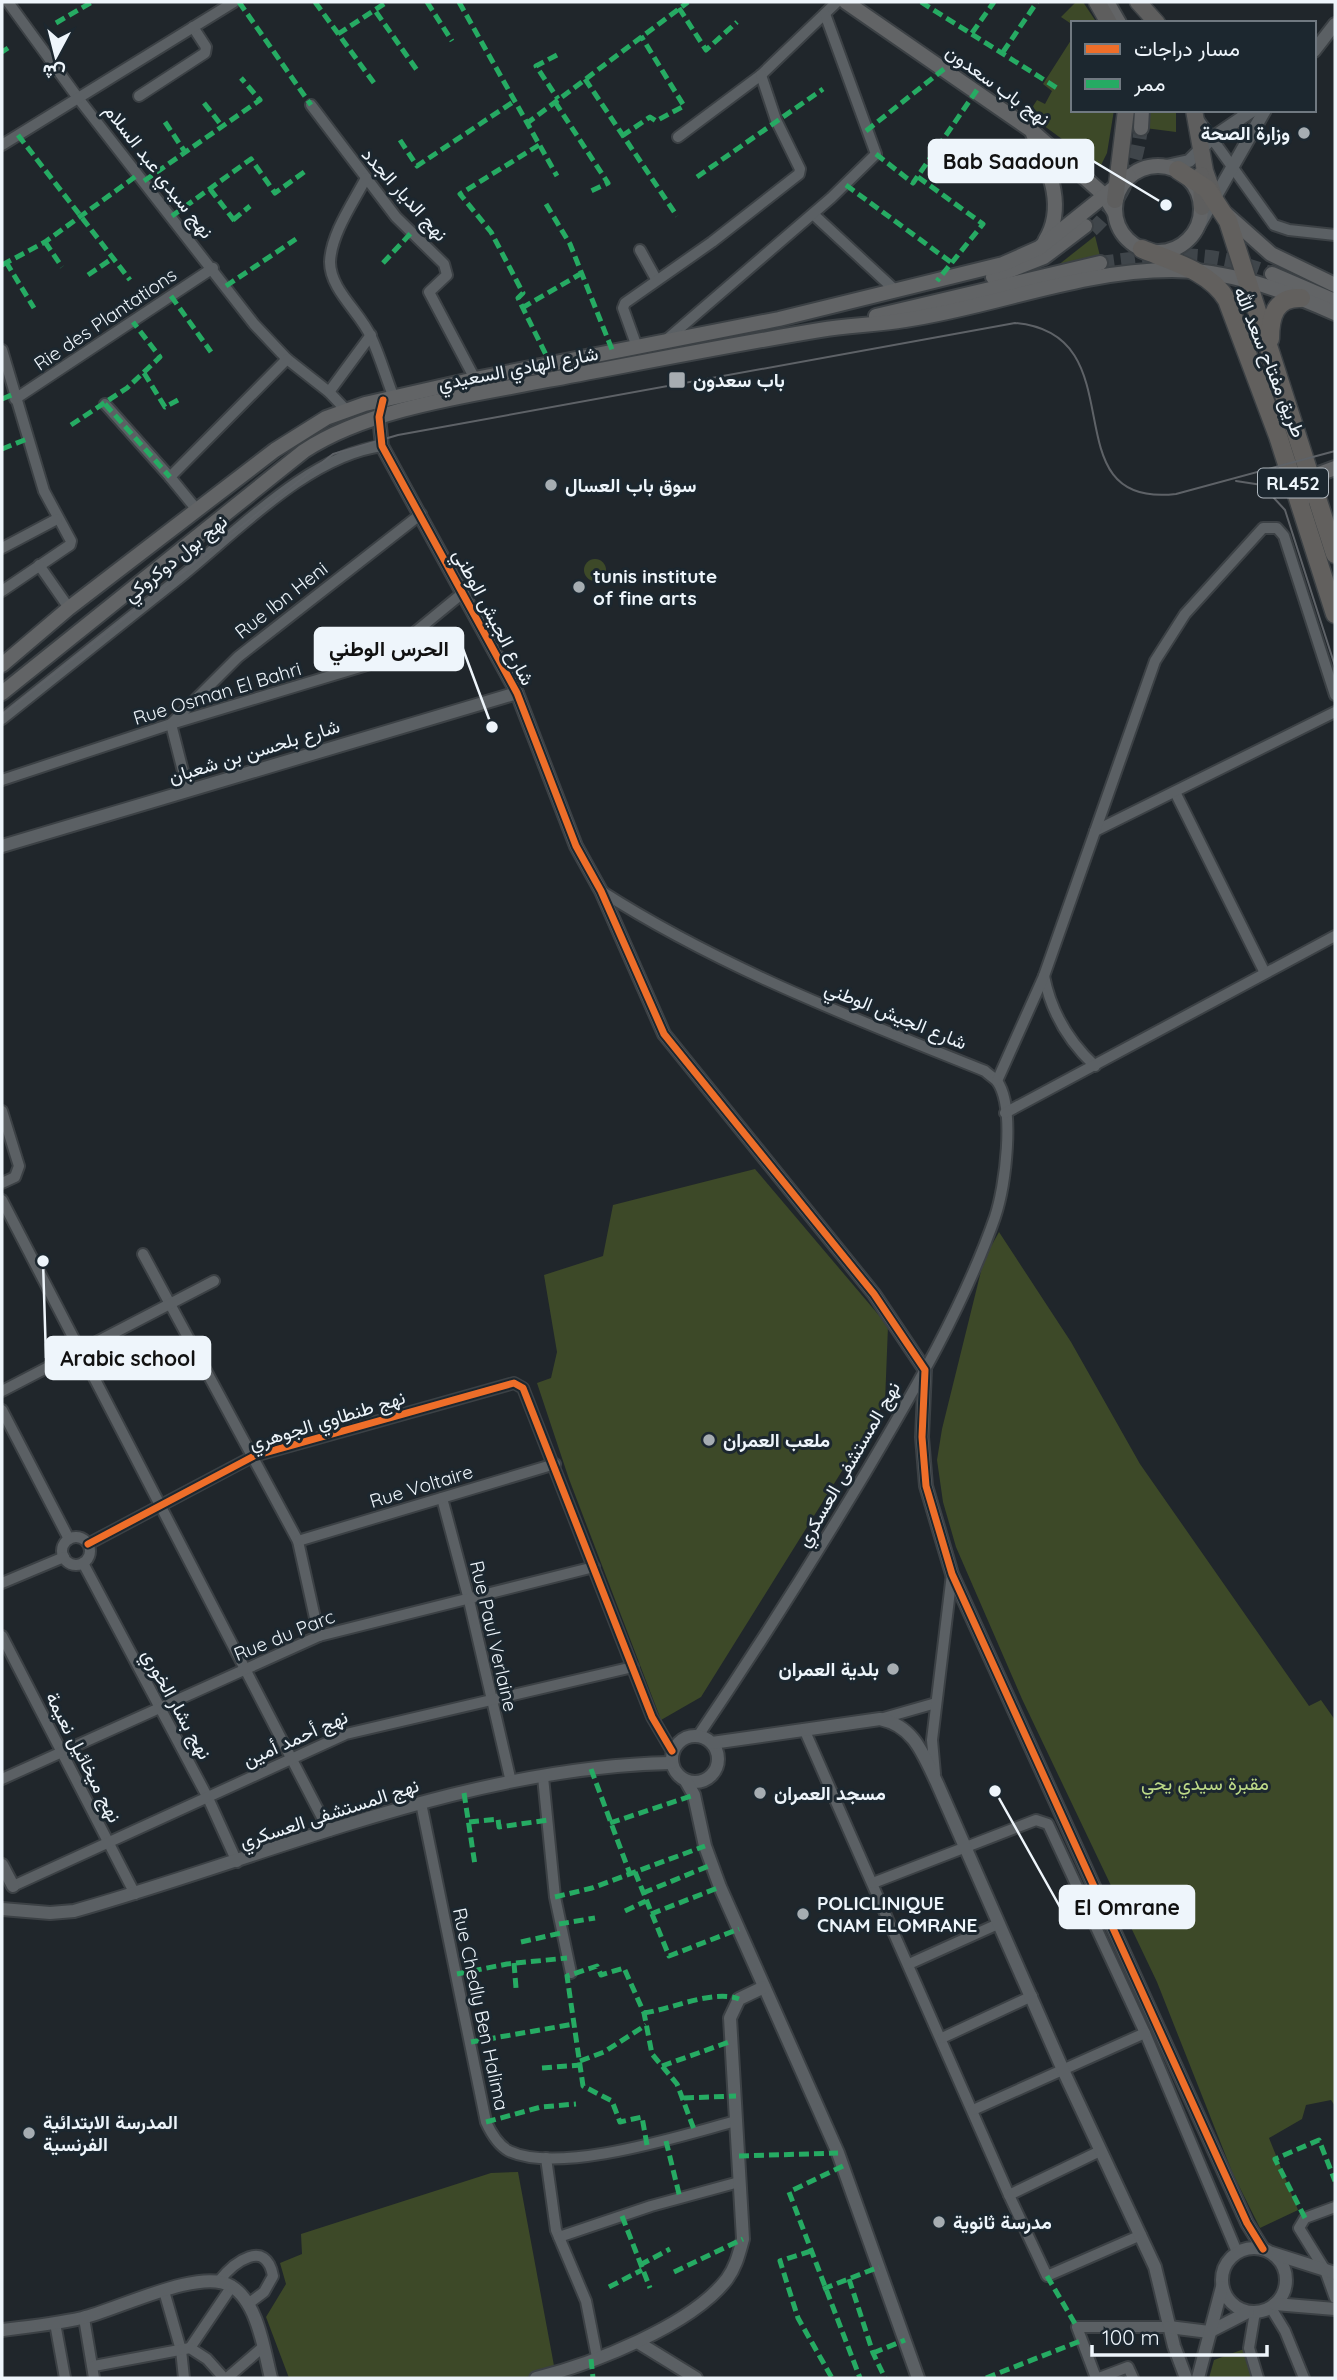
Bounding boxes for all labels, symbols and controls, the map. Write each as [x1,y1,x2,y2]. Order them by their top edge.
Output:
north arrow [21,21,91,91]
legend [1071,21,1316,112]
text: مسار دراجات [1134,35,1240,62]
street label: نهج باب سعدون [940,39,1055,132]
text: ش [41,60,67,86]
text: ممر [1133,70,1165,97]
street label: نهج سيدي عبد السلام [96,99,219,246]
place label: وزارة الصحة [1201,121,1290,146]
marker: وزارة الصحة [1296,125,1312,141]
callout: Bab Saadoun [929,140,1093,182]
street label: نهج الديار الجدد [355,142,453,247]
text: Bab Saadoun [943,148,1079,174]
street label: Rie des Plantations [29,262,181,376]
street label: طريق مفتاح سعد الله [1228,283,1311,441]
street label: شارع الهادي السعيدي [436,341,601,399]
place label: باب سعدون [693,368,785,393]
marker: باب سعدون [667,370,687,390]
road number: RL452 [1258,468,1328,498]
place label: سوق باب العسال [565,473,696,498]
marker: سوق باب العسال [543,477,559,493]
street label: نهج بول دوكروكي [118,509,234,610]
street label: شارع الجيش الوطني [444,545,540,691]
street label: Rue Ibn Heni [230,556,332,644]
place label: tunis institute of fine arts [593,564,717,610]
marker: tunis institute of fine arts [571,579,587,595]
callout: الحرس الوطني [315,628,463,670]
text: الحرس الوطني [329,635,449,666]
street label: Rue Osman El Bahri [130,656,304,730]
street label: شارع بلحسن بن شعبان [166,714,343,789]
street label: شارع الجيش الوطني [820,976,971,1058]
callout: Arabic school [46,1337,210,1379]
text: Arabic school [60,1345,196,1371]
street label: نهج المستشفى العسكري [791,1377,909,1553]
street label: نهج طنطاوي الجوهري [246,1385,409,1459]
place label: ملعب العمران [723,1428,830,1453]
marker: ملعب العمران [701,1432,717,1448]
street label: Rue Voltaire [366,1459,476,1513]
street label: Rue Paul Verlaine [465,1558,523,1714]
street label: Rue du Parc [230,1604,338,1666]
street label: نهج بشار الخوري [133,1645,217,1765]
place label: بلدية العمران [779,1657,879,1682]
marker: بلدية العمران [885,1661,901,1677]
street label: نهج ميخائيل نعيمة [39,1688,127,1827]
street label: نهج أحمد أمين [239,1704,352,1774]
park label: مقبرة سيدي يحي [1141,1771,1269,1799]
street label: نهج المستشفى العسكري [236,1773,423,1857]
place label: مسجد العمران [774,1781,886,1806]
marker: مسجد العمران [752,1785,768,1801]
callout: El Omrane [1060,1886,1194,1928]
place label: POLICLINIQUE CNAM ELOMRANE [817,1891,977,1937]
text: El Omrane [1074,1894,1180,1920]
street label: Rue Chedly Ben Halima [448,1906,514,2112]
marker: POLICLINIQUE CNAM ELOMRANE [795,1906,811,1922]
place label: المدرسة الابتدائية الفرنسية [43,2110,178,2157]
marker: المدرسة الابتدائية الفرنسية [21,2125,37,2141]
place label: مدرسة ثانوية [953,2210,1052,2235]
marker: مدرسة ثانوية [931,2214,947,2230]
scale bar [1092,2314,1267,2358]
text: 100 m [1102,2324,1160,2350]

